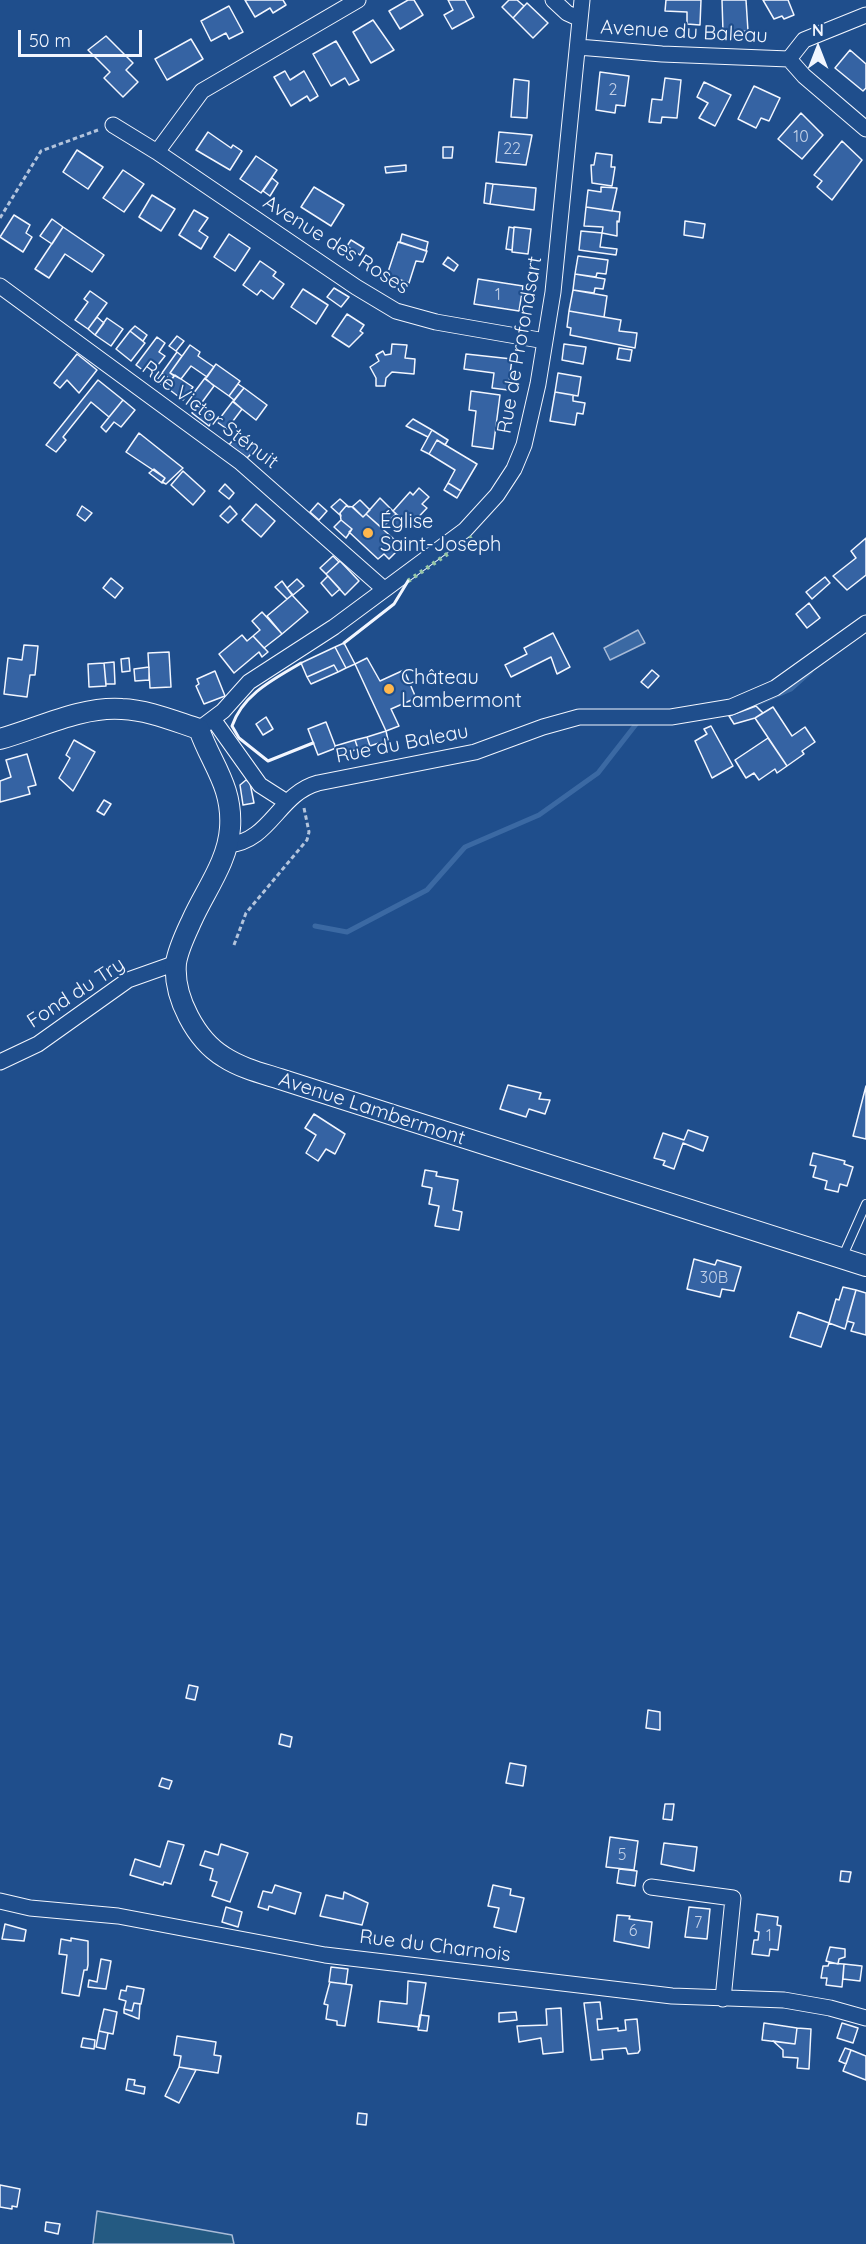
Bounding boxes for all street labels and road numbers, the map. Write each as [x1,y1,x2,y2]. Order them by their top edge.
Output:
street label: Avenue du Baleau [600,16,768,48]
street label: Avenue des Roses [259,190,413,300]
street label: Rue de Profondsart [493,254,547,436]
street label: Rue Victor Sténuit [137,356,283,474]
street label: Rue du Baleau [334,719,470,769]
street label: Fond du Try [23,953,129,1033]
street label: Avenue Lambermont [276,1068,468,1150]
street label: Rue du Charnois [358,1925,512,1967]

